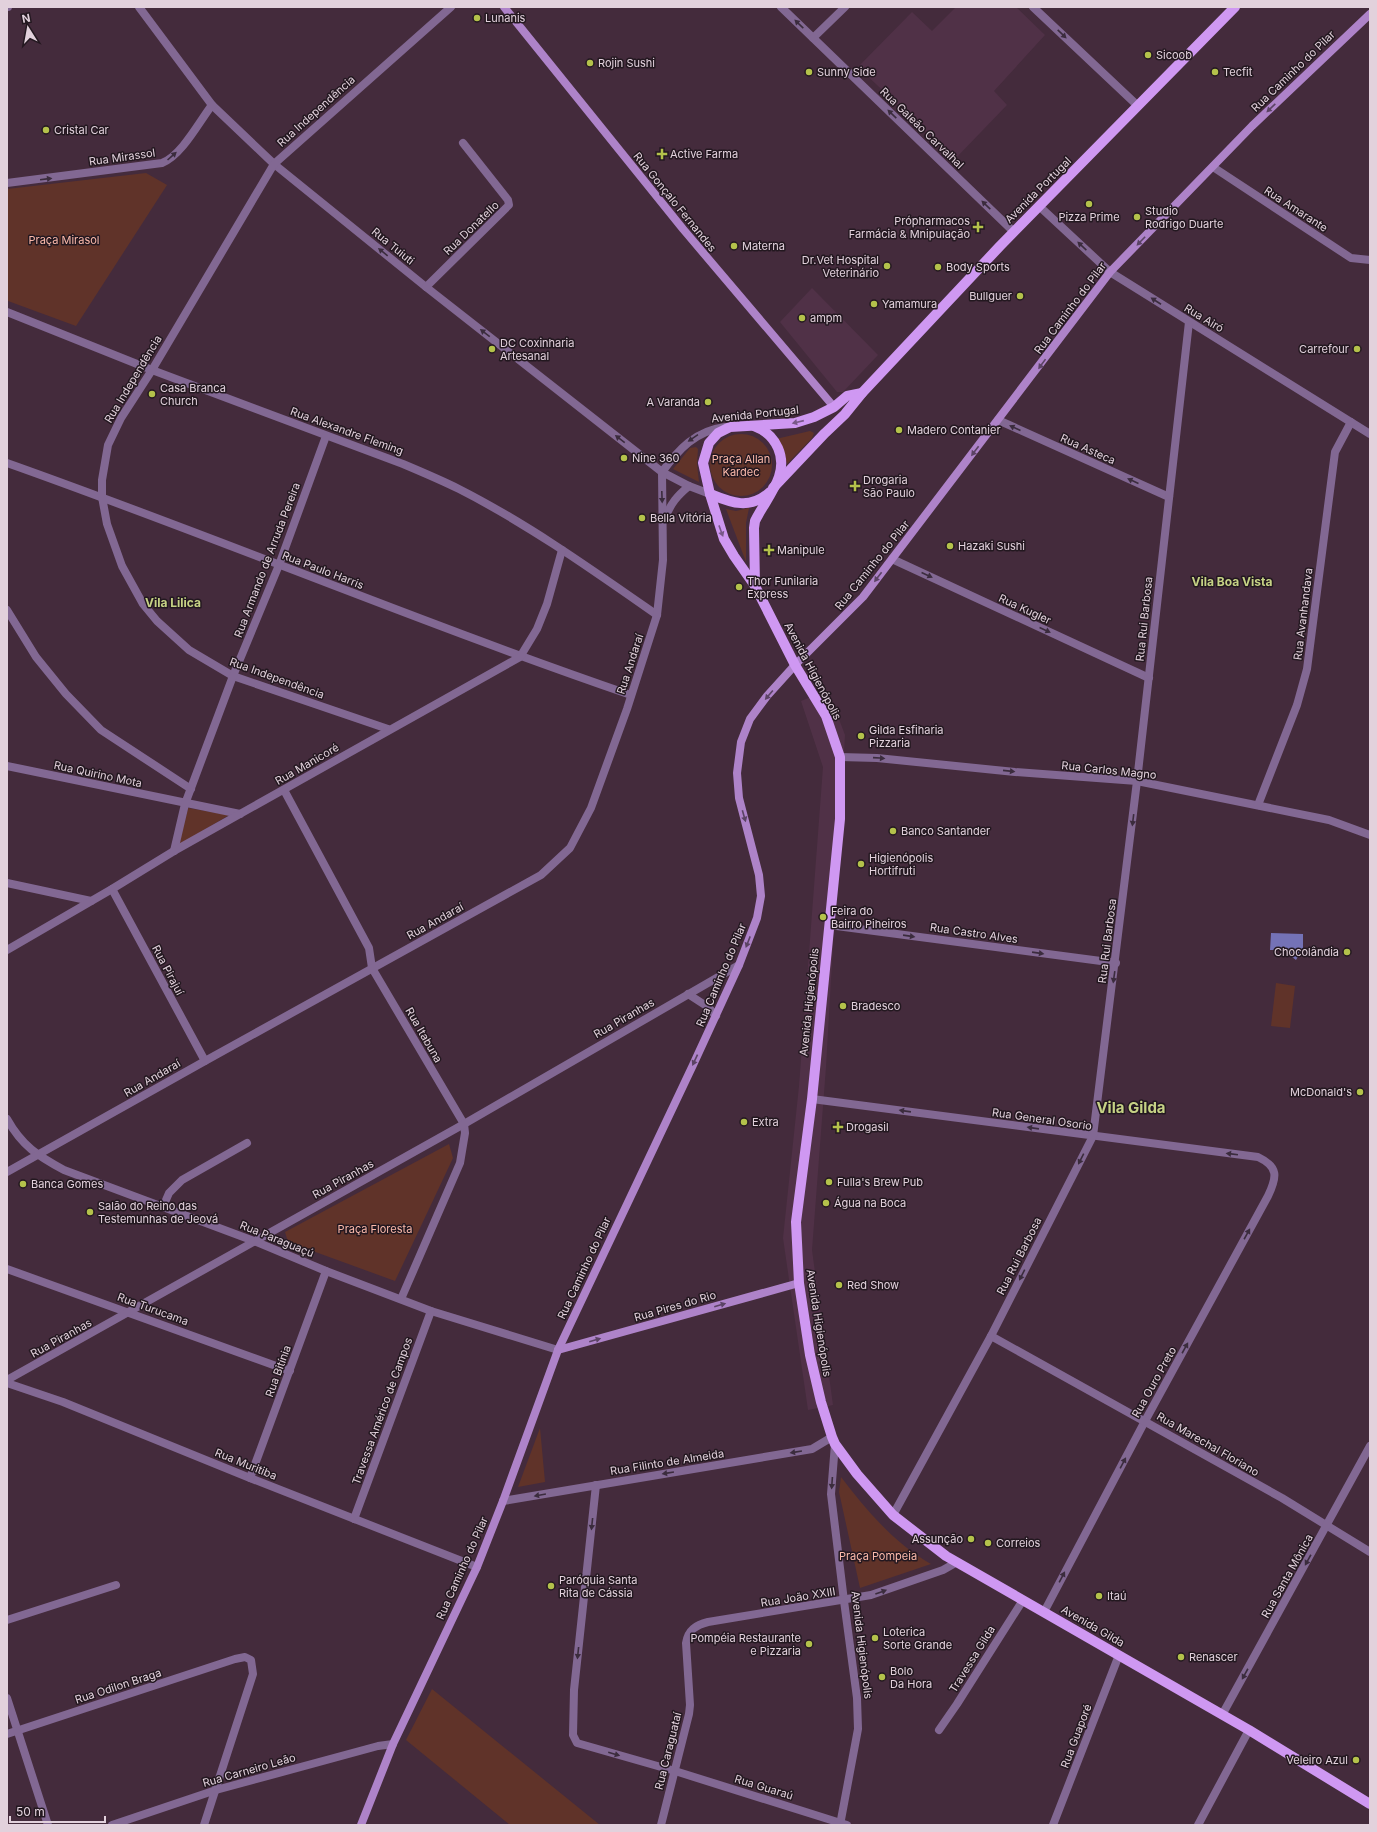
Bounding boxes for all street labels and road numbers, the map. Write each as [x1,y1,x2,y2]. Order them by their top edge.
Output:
street label: Rua Caminho do Pilar [1248,27,1338,115]
street label: Rua Independência [274,72,358,150]
street label: Rua Galeão Carvalhal [877,84,967,172]
street label: Rua Mirassol [88,145,156,169]
street label: Rua Gonçalo Fernandes [631,149,720,255]
street label: Avenida Portugal [1002,154,1074,226]
street label: Rua Amarante [1262,183,1330,235]
street label: Rua Donatello [440,198,502,258]
street label: Rua Tuiuti [369,224,417,268]
street label: Rua Caminho do Pilar [1031,259,1109,357]
street label: Rua Airó [1182,301,1227,335]
street label: Rua Independência [101,333,165,425]
street label: Avenida Portugal [711,402,799,426]
street label: Rua Alexandre Fleming [289,404,405,458]
street label: Rua Asteca [1058,431,1118,467]
street label: Rua Armando de Arruda Pereira [231,480,303,640]
street label: Rua Caminho do Pilar [832,517,912,613]
street label: Rua Paulo Harris [280,548,366,592]
street label: Rua Avanhandava [1290,567,1316,661]
street label: Rua Rui Barbosa [1133,576,1155,662]
street label: Rua Kugler [997,591,1053,627]
street label: Avenida Higienópolis [781,620,845,722]
street label: Rua Andaraí [614,632,646,696]
street label: Rua Independência [228,654,326,702]
street label: Rua Manicoré [273,740,341,788]
street label: Rua Quirino Mota [53,758,143,790]
street label: Rua Carlos Magno [1061,758,1158,782]
street label: Rua Rui Barbosa [1095,898,1119,984]
street label: Rua Andaraí [404,899,466,942]
street label: Rua Castro Alves [929,920,1019,946]
street label: Rua Caminho do Pilar [693,921,749,1029]
street label: Rua Pirajuí [149,943,187,998]
street label: Avenida Higienópolis [796,947,822,1057]
street label: Rua Piranhas [591,995,657,1041]
street label: Rua Itabuna [403,1005,445,1065]
street label: Rua Andaraí [121,1056,183,1100]
street label: Rua General Osorio [991,1105,1093,1133]
street label: Rua Piranhas [310,1156,376,1202]
street label: Rua Caminho do Pilar [554,1215,614,1321]
street label: Rua Rui Barbosa [993,1215,1045,1297]
street label: Rua Paraguaçú [238,1218,316,1260]
street label: Avenida Higienópolis [804,1268,834,1378]
street label: Rua Pires do Rio [632,1288,718,1324]
street label: Rua Turucama [116,1290,190,1328]
street label: Rua Piranhas [28,1315,94,1361]
street label: Travessa Américo de Campos [349,1335,415,1487]
street label: Rua Bitínia [262,1343,294,1399]
street label: Rua Ouro Preto [1129,1344,1179,1420]
street label: Rua Marechal Floriano [1154,1409,1262,1479]
street label: Rua Muritiba [213,1445,279,1483]
street label: Rua Filinto de Almeida [609,1446,725,1478]
street label: Rua Caminho do Pilar [433,1514,491,1622]
street label: Rua Santa Mônica [1258,1532,1316,1620]
street label: Rua João XXIII [760,1584,836,1610]
street label: Avenida Higienópolis [848,1590,876,1700]
street label: Avenida Gilda [1059,1602,1127,1650]
street label: Travessa Gilda [946,1623,998,1695]
street label: Rua Odilon Braga [73,1665,163,1707]
street label: Rua Guaporé [1057,1702,1095,1770]
street label: Rua Caraguataí [652,1711,684,1791]
street label: Rua Carneiro Leão [201,1750,298,1790]
street label: Rua Guaraú [733,1771,795,1803]

